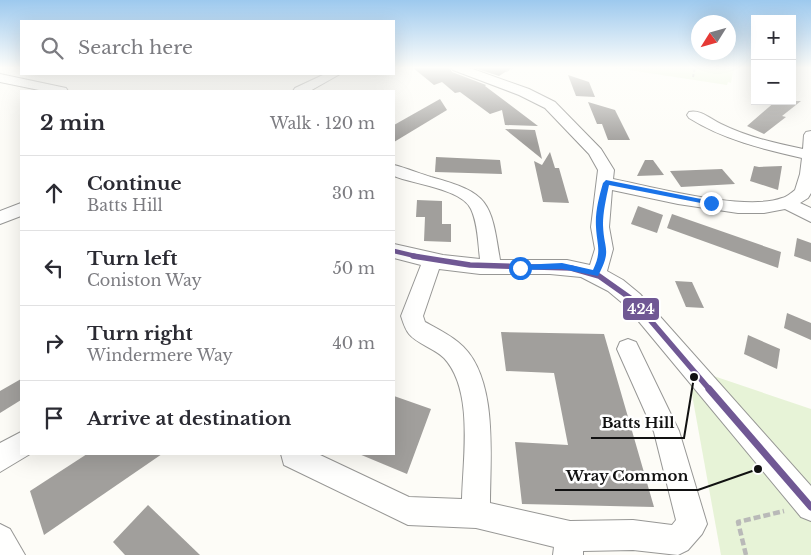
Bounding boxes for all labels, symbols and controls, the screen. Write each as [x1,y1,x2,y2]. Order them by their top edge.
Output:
north arrow [691,15,736,60]
map controls [751,15,796,105]
button: + [751,15,796,60]
search box [20,20,395,75]
icon: search [38,34,66,62]
text: Search here [78,36,193,59]
button: − [751,60,796,105]
text: 2 min [40,110,105,136]
text: Walk · 120 m [270,113,375,133]
text: Continue [87,172,182,195]
icon: ahead [40,179,68,207]
text: 30 m [332,183,375,203]
route end [700,192,723,215]
text: Batts Hill [87,195,163,215]
text: Turn left [87,247,178,270]
icon: left [40,254,68,282]
route start [509,257,532,280]
text: 50 m [333,258,375,278]
text: Coniston Way [87,270,202,290]
line badge: 424 [622,297,660,321]
text: 424 [627,300,655,318]
text: Turn right [87,322,193,345]
icon: right [40,329,68,357]
text: 40 m [332,333,375,353]
text: Windermere Way [87,345,233,365]
icon: arrive [40,404,68,432]
text: Arrive at destination [87,407,291,430]
callout: Batts Hill [591,408,684,438]
text: Batts Hill [601,413,675,432]
callout: Wray Common [555,460,698,490]
text: Wray Common [565,466,688,485]

